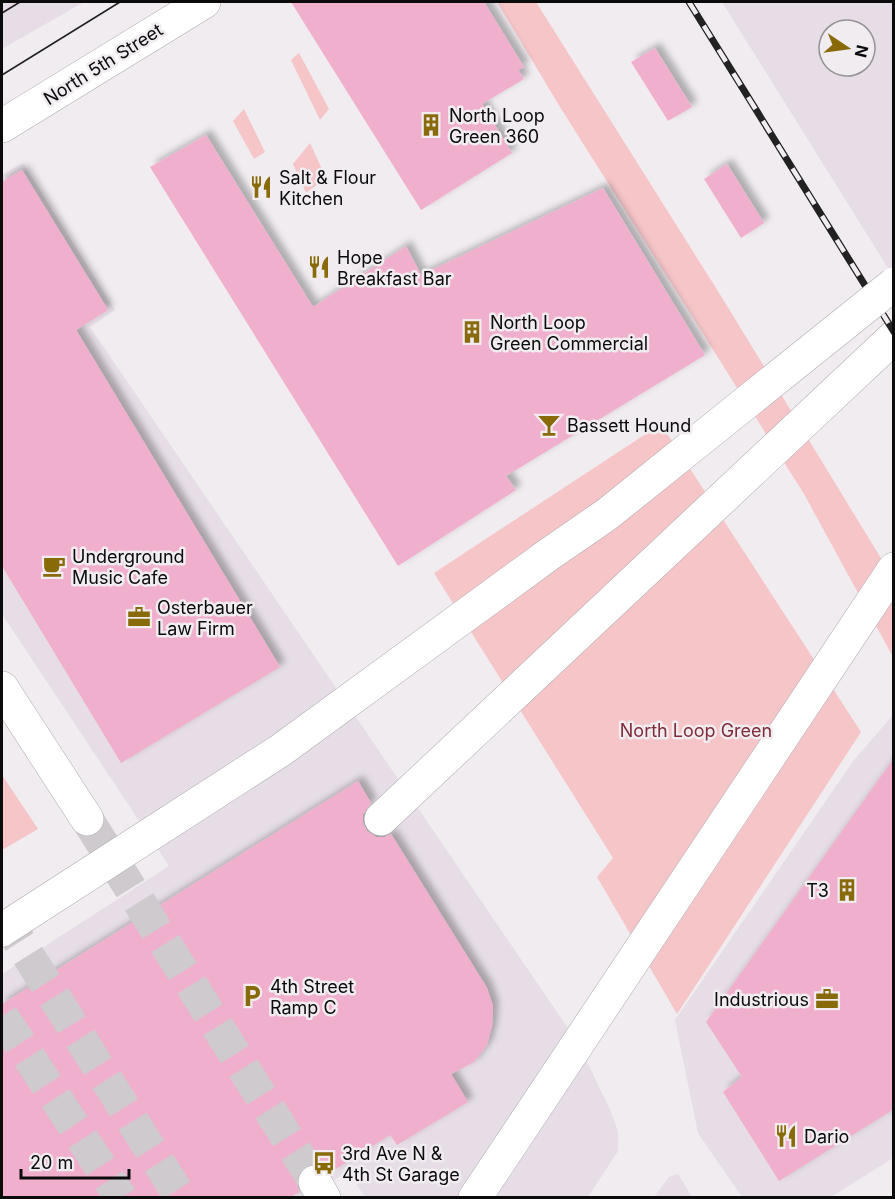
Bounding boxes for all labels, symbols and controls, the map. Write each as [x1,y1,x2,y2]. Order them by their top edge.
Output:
north arrow [817,18,877,78]
street label: North 5th Street [40,19,166,109]
text: N [850,43,873,60]
place label: North Loop Green 360 [449,105,545,147]
building icon: North Loop Green 360 [418,112,444,138]
place label: Salt & Flour Kitchen [279,167,376,209]
restaurant icon: Salt & Flour Kitchen [248,174,274,200]
place label: Hope Breakfast Bar [337,247,452,289]
restaurant icon: Hope Breakfast Bar [306,254,332,280]
place label: North Loop Green Commercial [490,312,648,354]
building icon: North Loop Green Commercial [459,319,485,345]
bar icon: Bassett Hound [536,412,562,438]
place label: Bassett Hound [567,415,691,436]
place label: Underground Music Cafe [72,546,185,588]
cafe icon: Underground Music Cafe [41,553,67,579]
place label: Osterbauer Law Firm [157,597,253,639]
office icon: Osterbauer Law Firm [126,604,152,630]
park label: North Loop Green [620,720,772,741]
building icon: T3 [834,877,860,903]
place label: T3 [806,880,829,901]
place label: 4th Street Ramp C [270,976,354,1018]
parking icon: 4th Street Ramp C [239,983,265,1009]
office icon: Industrious [814,986,840,1012]
place label: Industrious [714,989,809,1010]
restaurant icon: Dario [773,1123,799,1149]
place label: Dario [804,1126,849,1147]
scale bar [21,1142,129,1180]
place label: 3rd Ave N & 4th St Garage [342,1143,460,1185]
bus stop icon: 3rd Ave N & 4th St Garage [311,1150,337,1176]
text: 20 m [30,1152,73,1173]

